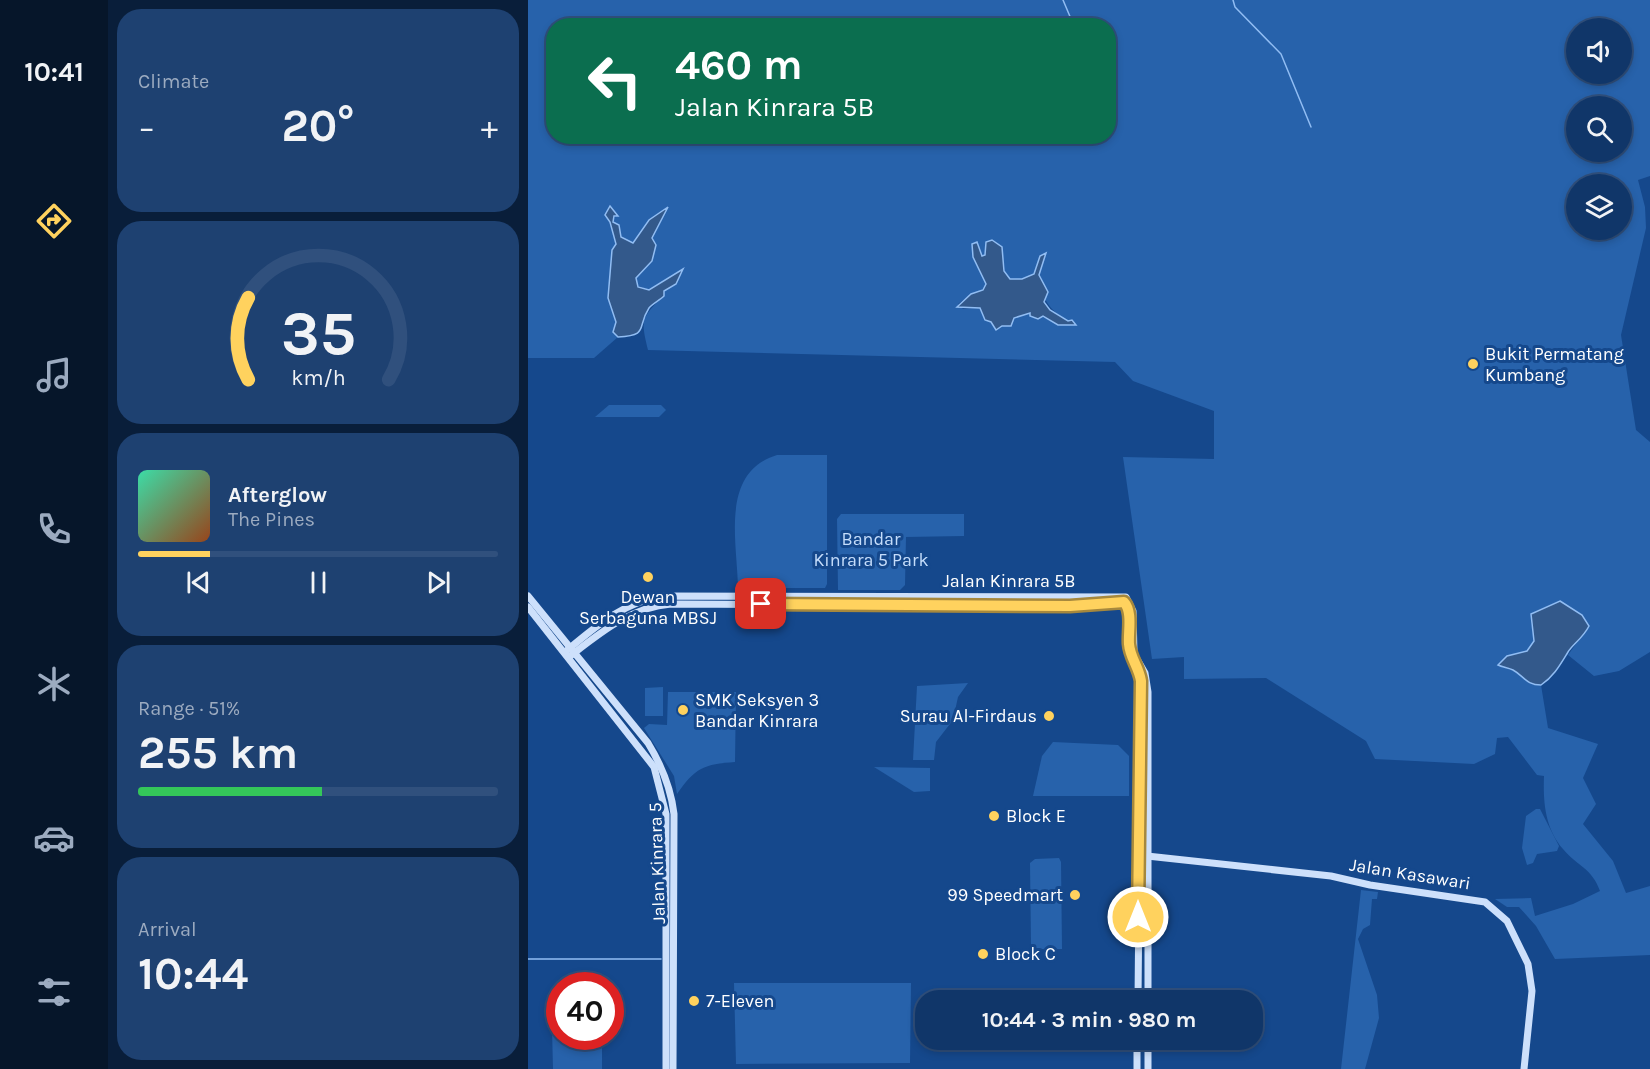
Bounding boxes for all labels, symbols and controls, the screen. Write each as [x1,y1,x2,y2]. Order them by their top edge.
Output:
map controls [1566,18,1632,240]
button: sound [1566,18,1632,84]
text: 460 m [675,40,803,90]
icon: left [576,42,654,120]
text: 10:41 [24,56,84,88]
text: Climate [138,70,209,93]
text: Jalan Kinrara 5B [675,91,874,123]
button: search [1566,96,1632,162]
text: 20° [281,100,355,152]
text: − [138,108,155,146]
text: + [481,108,498,146]
button: layers [1566,174,1632,240]
icon: directions [33,200,75,242]
text: 35 [280,297,356,370]
place label: Bukit Permatang Kumbang [1485,343,1624,386]
icon: music [33,354,75,396]
marker: Bukit Permatang Kumbang [1466,357,1480,371]
text: km/h [291,365,345,390]
text: Afterglow [228,482,327,508]
icon: phone [33,508,75,550]
text: The Pines [228,508,315,531]
park label: Bandar Kinrara 5 Park [813,528,929,571]
icon: previous [182,566,215,599]
icon: pause [302,566,335,599]
icon: next [422,566,455,599]
marker: Dewan Serbaguna MBSJ [641,570,655,584]
street label: Jalan Kinrara 5B [943,570,1075,592]
pin [735,578,786,629]
place label: Dewan Serbaguna MBSJ [579,586,717,629]
icon: arrive [744,587,777,620]
icon: climate [33,663,75,705]
place label: SMK Seksyen 3 Bandar Kinrara [695,689,819,732]
text: Range · 51% [138,697,240,720]
marker: SMK Seksyen 3 Bandar Kinrara [676,703,690,717]
place label: Surau Al-Firdaus [900,705,1037,727]
marker: Surau Al-Firdaus [1042,709,1056,723]
text: 255 km [138,727,298,779]
street label: Jalan Kinrara 5 [644,802,670,924]
place label: Block E [1006,805,1066,827]
marker: Block E [987,809,1001,823]
icon: car [33,817,75,859]
street label: Jalan Kasawari [1348,854,1472,894]
place label: 99 Speedmart [947,884,1063,906]
position arrow [1106,885,1170,949]
marker: 99 Speedmart [1068,888,1082,902]
text: Arrival [138,918,197,941]
place label: Block C [995,943,1056,965]
marker: Block C [976,947,990,961]
text: 10:44 [138,948,248,1000]
icon: filters [33,971,75,1013]
speed limit sign: 40 [546,972,624,1050]
place label: 7-Eleven [706,990,774,1012]
marker: 7-Eleven [687,994,701,1008]
text: 10:44 · 3 min · 980 m [982,1007,1196,1033]

